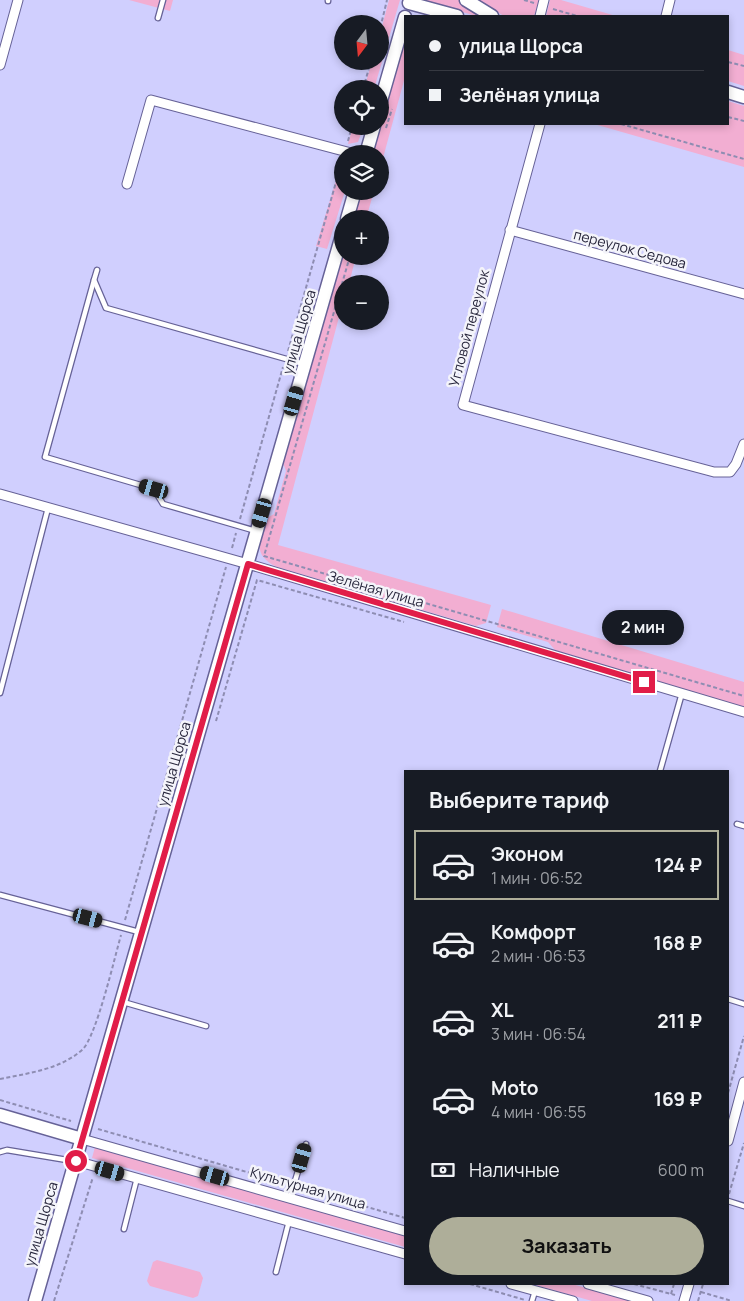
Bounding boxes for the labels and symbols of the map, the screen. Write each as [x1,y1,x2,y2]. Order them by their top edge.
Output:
north arrow [334,15,389,70]
street label: переулок Седова [572,224,689,273]
street label: Угловой переулок [444,266,494,388]
street label: улица Щорса [277,287,320,376]
car [282,385,305,417]
car [137,478,170,500]
car [250,497,273,529]
street label: Зелёная улица [326,566,426,611]
callout: 2 мин [603,610,685,644]
route end [633,671,655,693]
street label: улица Щорса [152,719,195,808]
car [71,907,104,929]
car [290,1142,313,1174]
route start [65,1150,87,1172]
car [93,1160,126,1182]
street label: Культурная улица [248,1162,368,1213]
car [198,1165,231,1187]
street label: улица Щорса [19,1179,62,1268]

